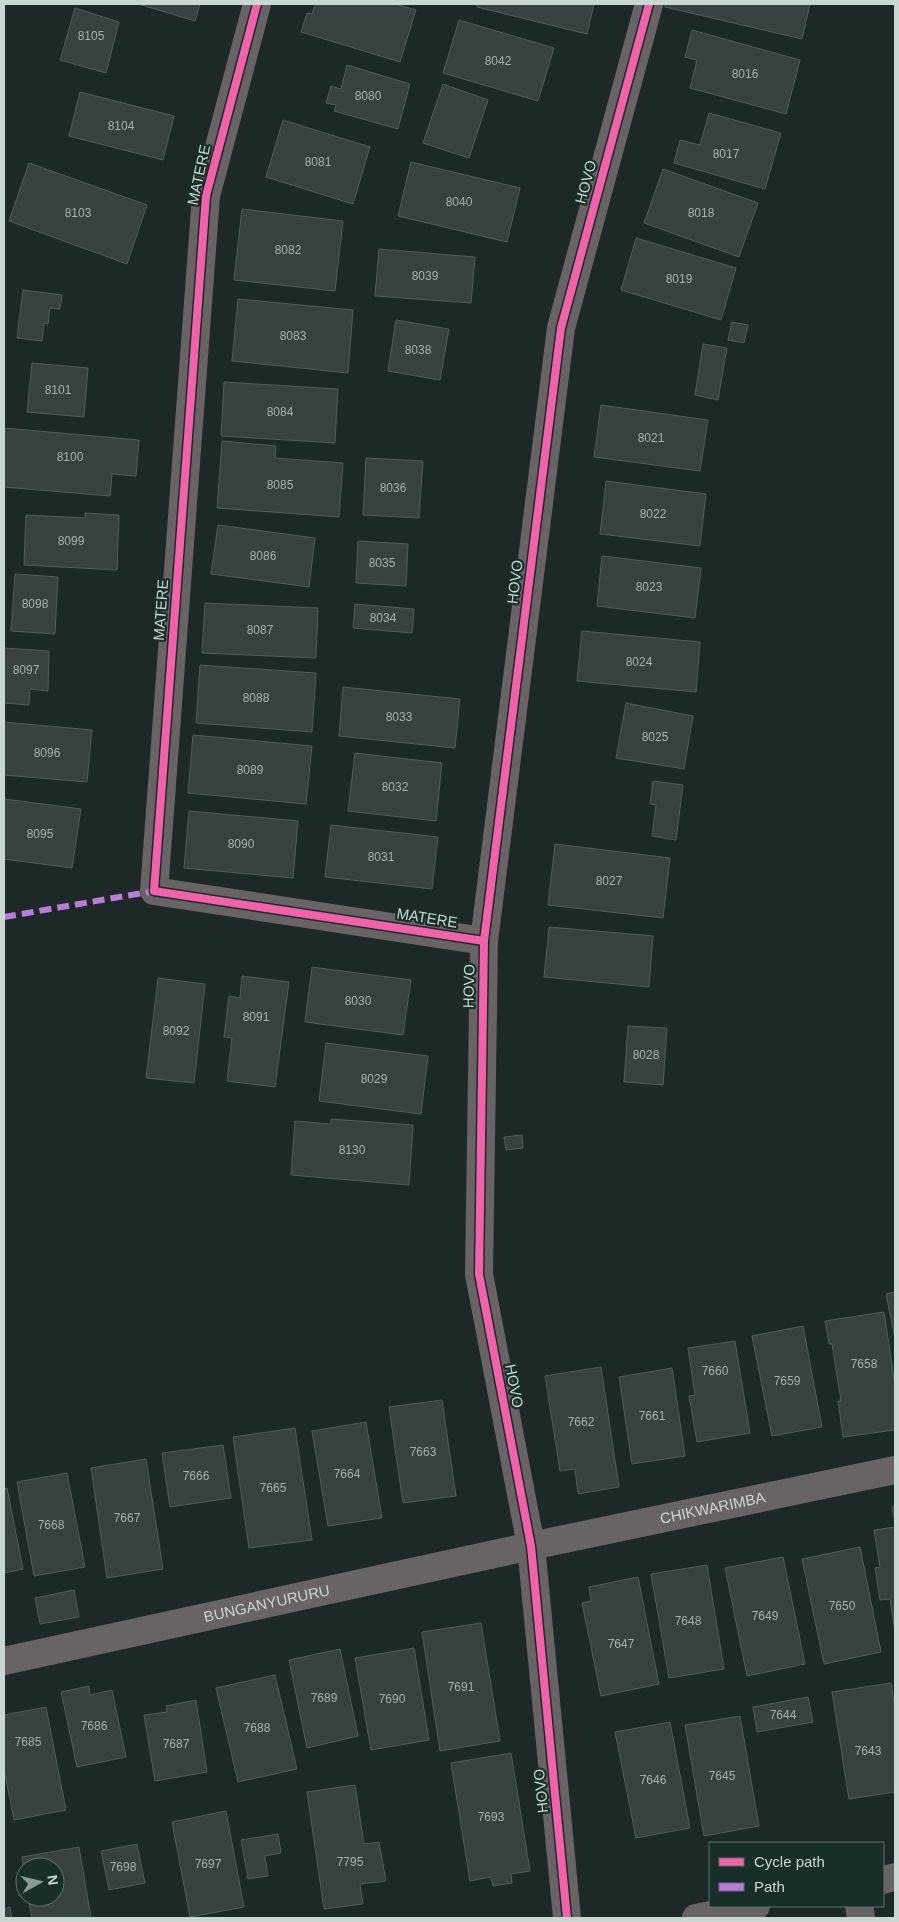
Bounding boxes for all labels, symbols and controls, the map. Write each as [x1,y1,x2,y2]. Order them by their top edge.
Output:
house number: 8105 [78,29,105,43]
house number: 8042 [485,54,512,68]
house number: 8016 [732,67,759,81]
house number: 8080 [355,89,382,103]
house number: 8104 [108,119,135,133]
street label: MATERE [184,143,213,207]
house number: 8017 [713,147,740,161]
house number: 8081 [305,155,332,169]
street label: HOVO [572,158,599,205]
house number: 8040 [446,195,473,209]
house number: 8103 [65,206,92,220]
house number: 8018 [688,206,715,220]
house number: 8082 [275,243,302,257]
house number: 8039 [412,269,439,283]
house number: 8019 [666,272,693,286]
house number: 8083 [280,329,307,343]
house number: 8038 [405,343,432,357]
house number: 8101 [45,383,72,397]
house number: 8084 [267,405,294,419]
house number: 8021 [638,431,665,445]
house number: 8100 [57,450,84,464]
house number: 8085 [267,478,294,492]
house number: 8036 [380,481,407,495]
house number: 8022 [640,507,667,521]
house number: 8099 [58,534,85,548]
house number: 8086 [250,549,277,563]
house number: 8035 [369,556,396,570]
street label: HOVO [503,559,526,605]
street label: MATERE [150,579,171,641]
house number: 8023 [636,580,663,594]
house number: 8098 [22,597,49,611]
house number: 8034 [370,611,397,625]
house number: 8087 [247,623,274,637]
house number: 8024 [626,655,653,669]
house number: 8097 [13,663,40,677]
house number: 8088 [243,691,270,705]
house number: 8033 [386,710,413,724]
house number: 8025 [642,730,669,744]
house number: 8096 [34,746,61,760]
house number: 8089 [237,763,264,777]
house number: 8032 [382,780,409,794]
house number: 8095 [27,827,54,841]
house number: 8090 [228,837,255,851]
house number: 8031 [368,850,395,864]
house number: 8027 [596,874,623,888]
street label: MATERE [395,904,459,931]
street label: HOVO [460,964,477,1008]
house number: 8030 [345,994,372,1008]
house number: 8091 [243,1010,270,1024]
house number: 8092 [163,1024,190,1038]
house number: 8028 [633,1048,660,1062]
house number: 8029 [361,1072,388,1086]
house number: 8130 [339,1143,366,1157]
house number: 7658 [851,1357,878,1371]
street label: HOVO [502,1363,527,1409]
house number: 7660 [702,1364,729,1378]
house number: 7659 [774,1374,801,1388]
house number: 7661 [639,1409,666,1423]
house number: 7662 [568,1415,595,1429]
house number: 7663 [410,1445,437,1459]
house number: 7664 [334,1467,361,1481]
house number: 7666 [183,1469,210,1483]
house number: 7665 [260,1481,287,1495]
street label: CHIKWARIMBA [658,1488,767,1527]
house number: 7667 [114,1511,141,1525]
house number: 7668 [38,1518,65,1532]
street label: BUNGANYURURU [202,1581,331,1625]
house number: 7650 [829,1599,856,1613]
house number: 7649 [752,1609,779,1623]
house number: 7648 [675,1614,702,1628]
house number: 7647 [608,1637,635,1651]
house number: 7691 [448,1680,475,1694]
house number: 7689 [311,1691,338,1705]
house number: 7690 [379,1692,406,1706]
house number: 7644 [770,1708,797,1722]
house number: 7686 [81,1719,108,1733]
house number: 7688 [244,1721,271,1735]
house number: 7685 [15,1735,42,1749]
house number: 7687 [163,1737,190,1751]
house number: 7643 [855,1744,882,1758]
street label: HOVO [530,1768,551,1814]
house number: 7645 [709,1769,736,1783]
house number: 7646 [640,1773,667,1787]
house number: 7693 [478,1810,505,1824]
legend [709,1842,884,1907]
text: Cycle path [754,1853,825,1870]
house number: 7795 [337,1855,364,1869]
north arrow [15,1857,65,1907]
house number: 7697 [195,1857,222,1871]
house number: 7698 [110,1860,137,1874]
text: N [44,1874,62,1886]
text: Path [754,1878,785,1895]

